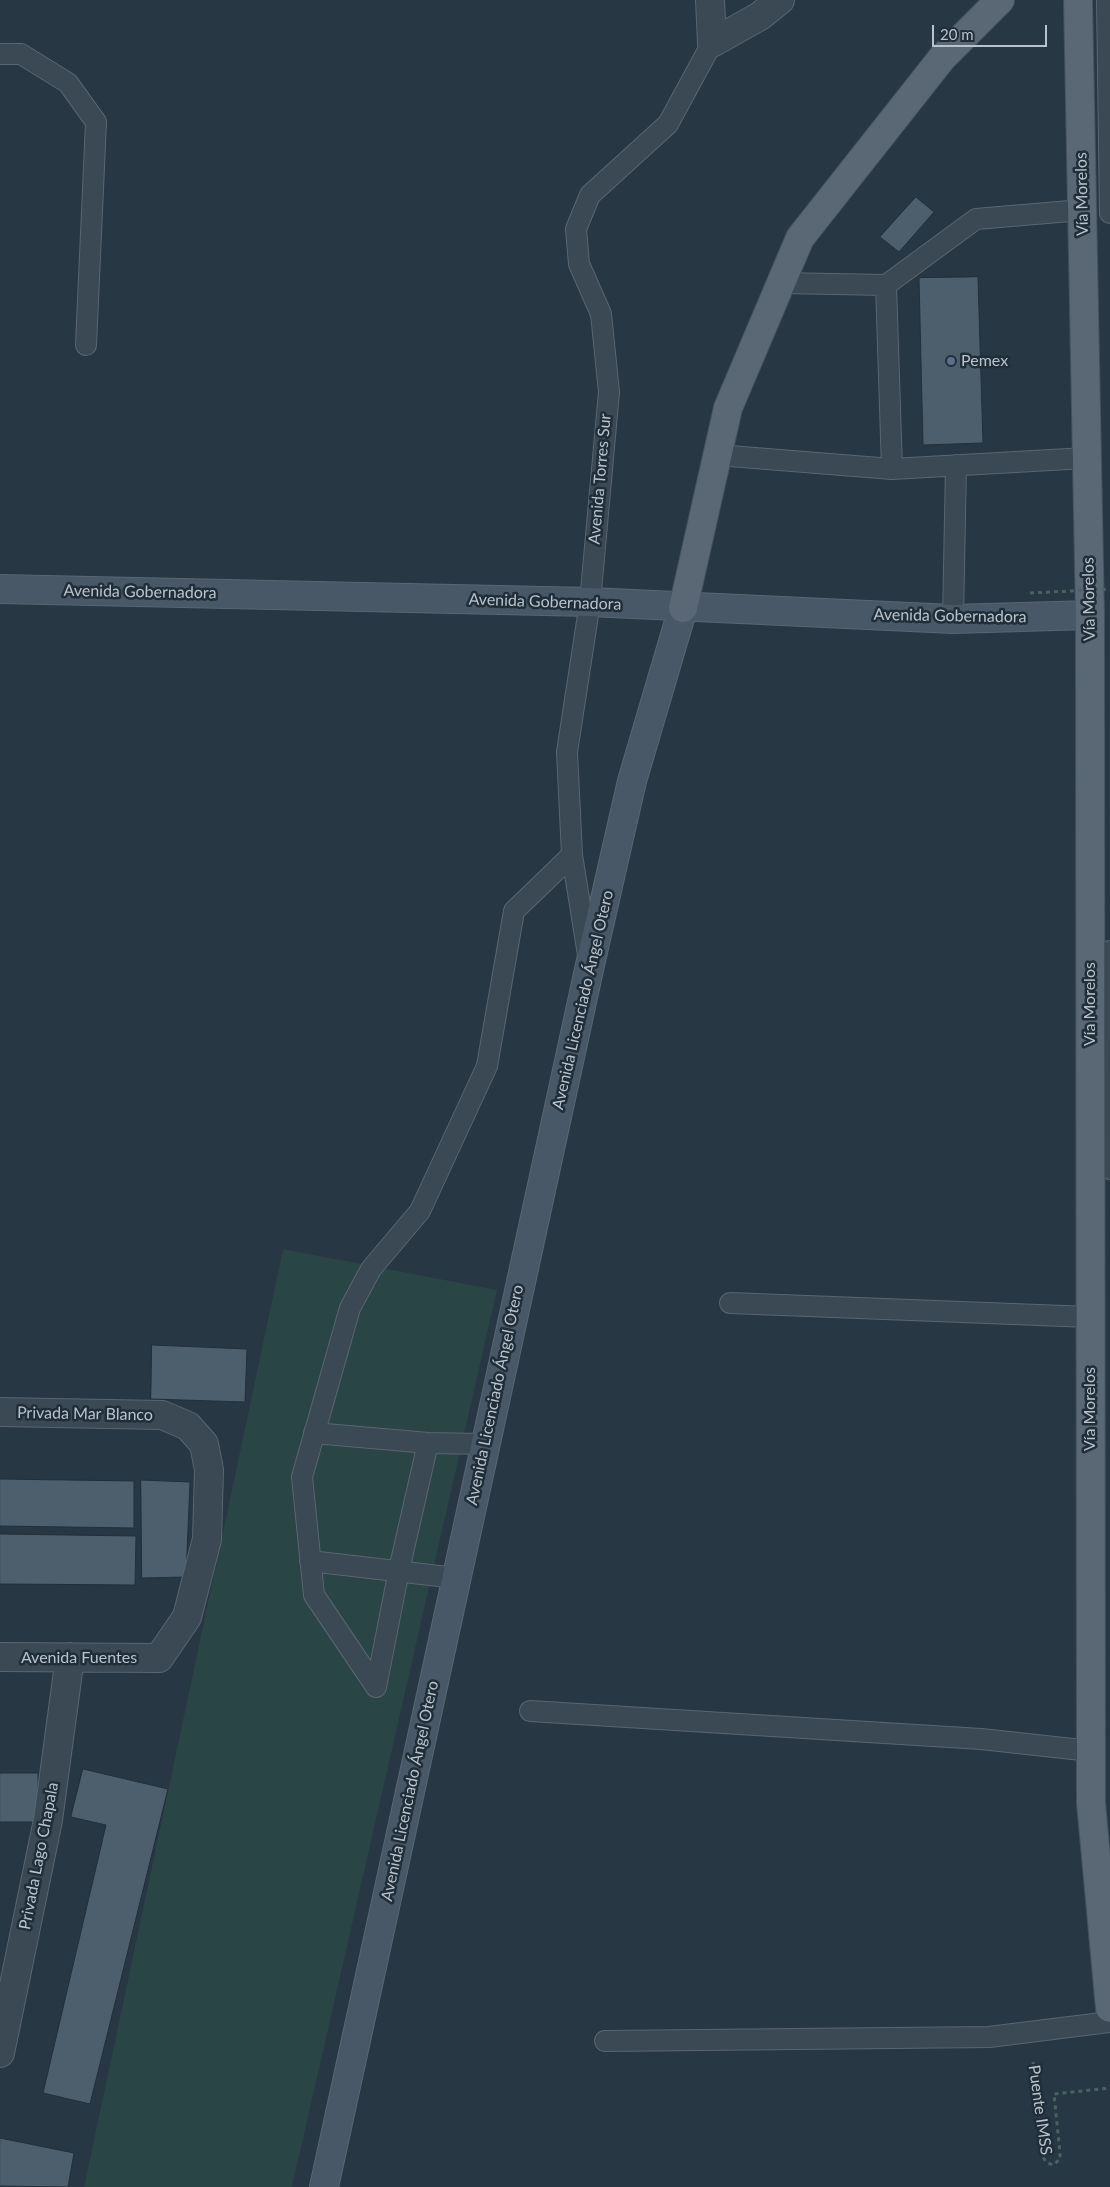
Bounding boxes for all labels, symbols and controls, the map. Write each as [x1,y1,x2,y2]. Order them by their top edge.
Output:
scale bar [935,15,1050,47]
text: 20 m [940,25,974,43]
street label: Vía Morelos [1072,152,1092,236]
place label: Pemex [961,351,1008,371]
marker: Pemex [945,355,957,367]
street label: Avenida Torres Sur [585,413,615,545]
street label: Vía Morelos [1079,557,1099,641]
street label: Avenida Gobernadora [63,581,217,603]
street label: Avenida Gobernadora [468,590,622,614]
street label: Avenida Gobernadora [873,605,1027,627]
street label: Avenida Licenciado Ángel Otero [548,888,618,1112]
street label: Vía Morelos [1080,962,1100,1046]
street label: Avenida Licenciado Ángel Otero [462,1283,528,1507]
street label: Vía Morelos [1080,1367,1100,1451]
street label: Privada Mar Blanco [17,1403,153,1425]
street label: Avenida Fuentes [21,1648,137,1668]
street label: Avenida Licenciado Ángel Otero [377,1679,443,1903]
street label: Privada Lago Chapala [15,1781,63,1931]
street label: Puente IMSS [1024,2064,1056,2156]

